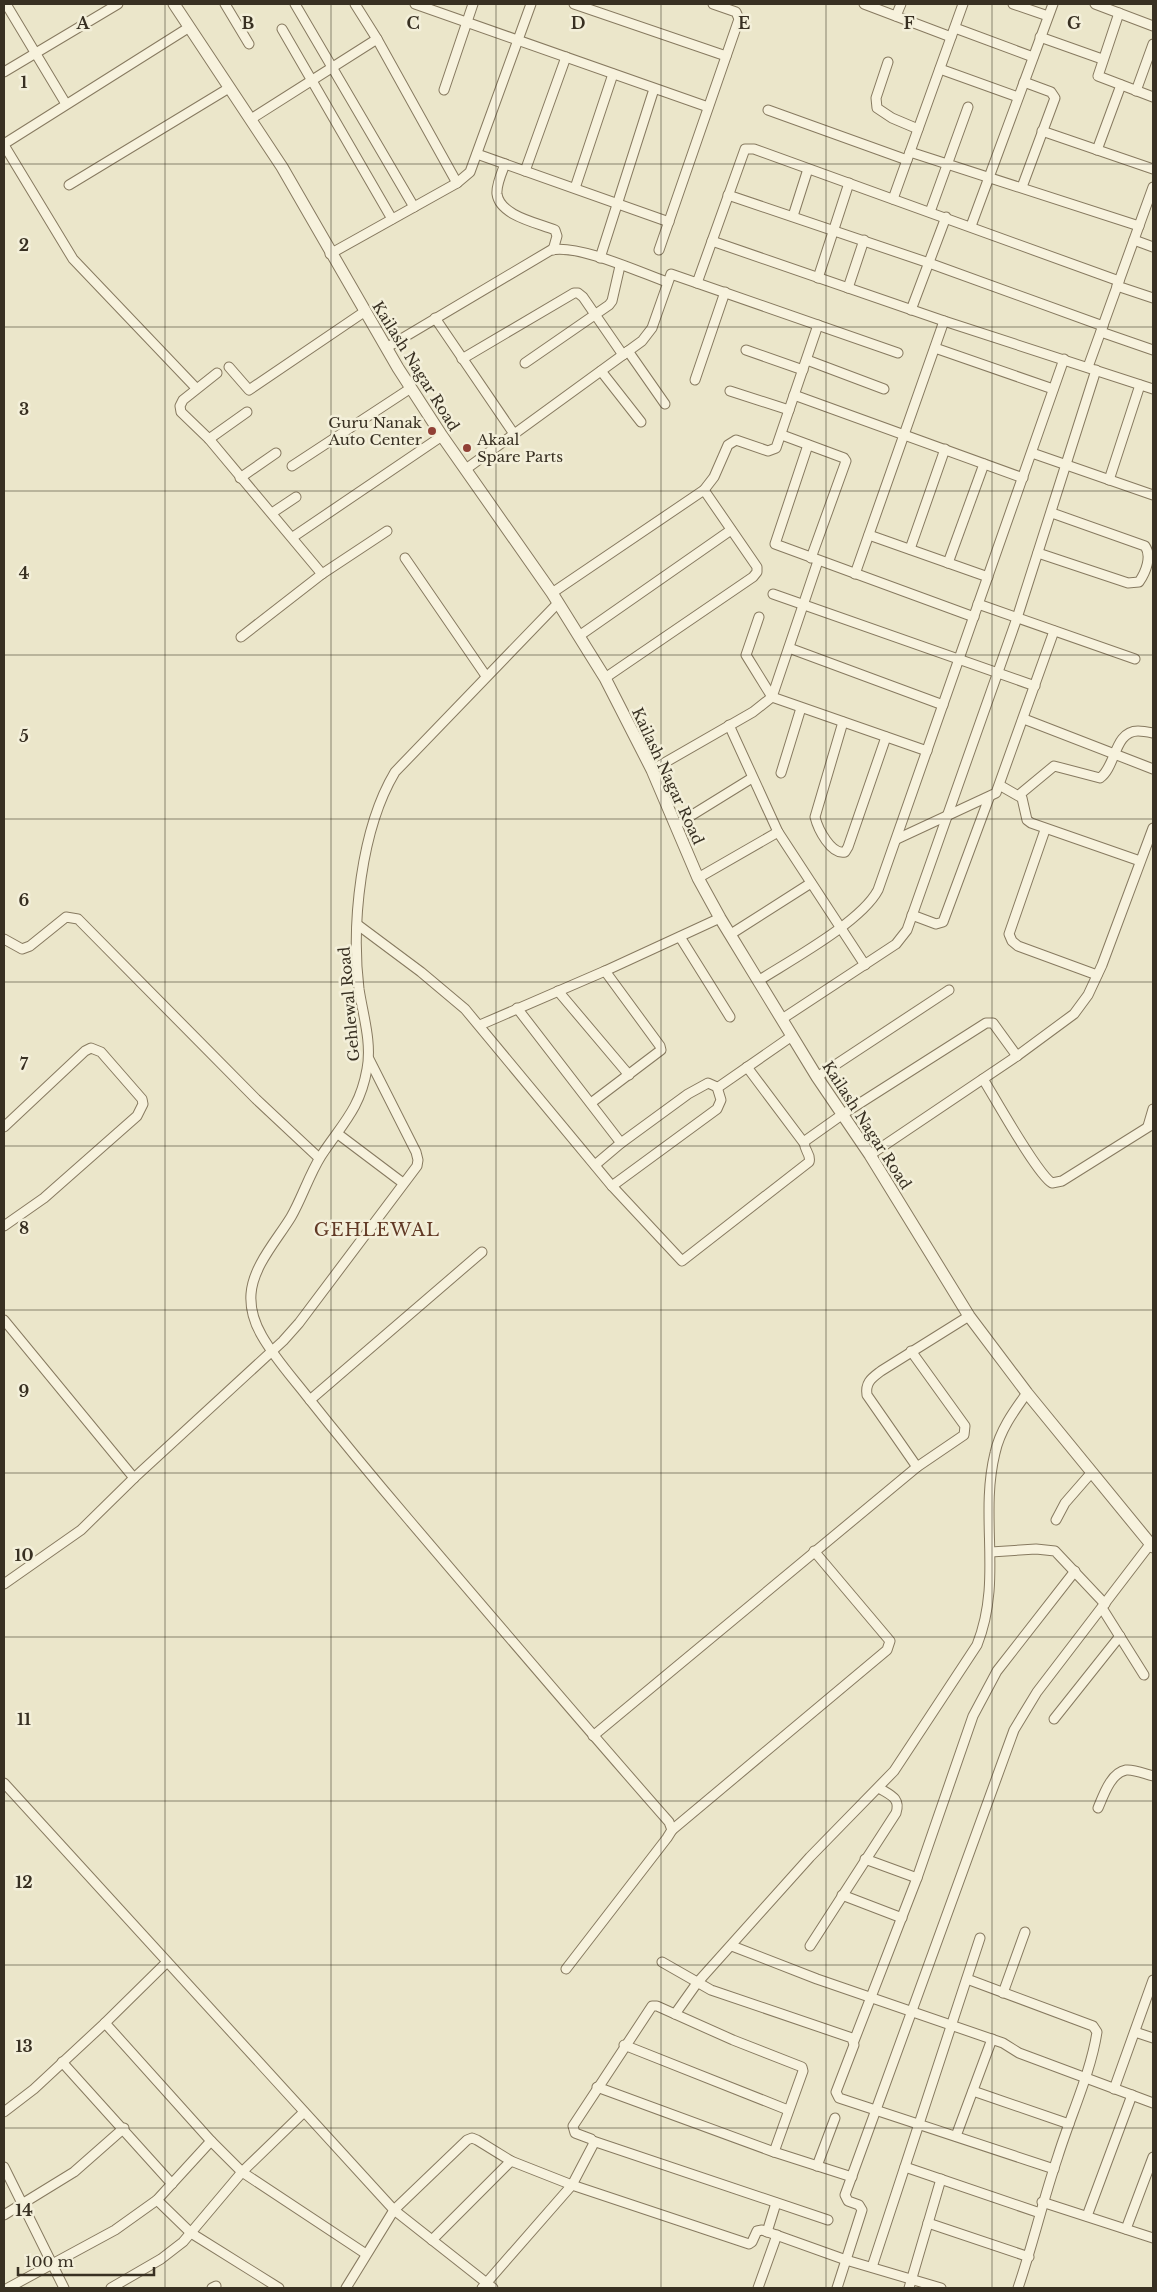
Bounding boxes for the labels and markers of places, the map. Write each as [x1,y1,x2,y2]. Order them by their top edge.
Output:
place label: Guru Nanak Auto Center [327,413,423,449]
marker: Guru Nanak Auto Center [426,425,438,437]
place label: Akaal Spare Parts [476,430,563,466]
marker: Akaal Spare Parts [461,442,473,454]

